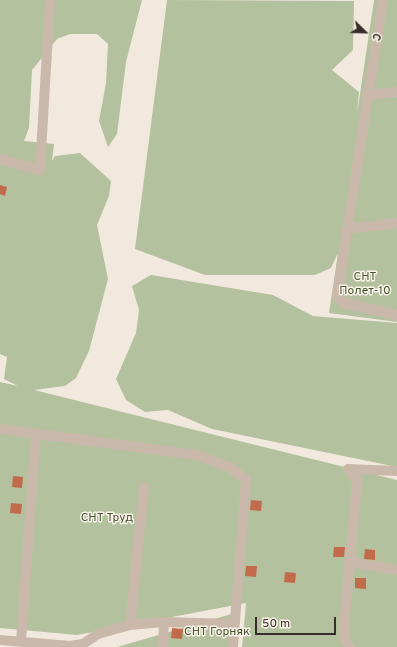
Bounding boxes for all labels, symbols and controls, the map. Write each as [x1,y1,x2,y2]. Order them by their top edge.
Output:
north arrow [345,12,385,52]
text: С [368,31,384,43]
park label: СНТ Полет-10 [339,271,391,299]
park label: СНТ Труд [81,512,133,526]
scale bar [257,609,338,635]
text: 50 m [262,616,290,632]
park label: СНТ Горняк [184,626,250,640]

